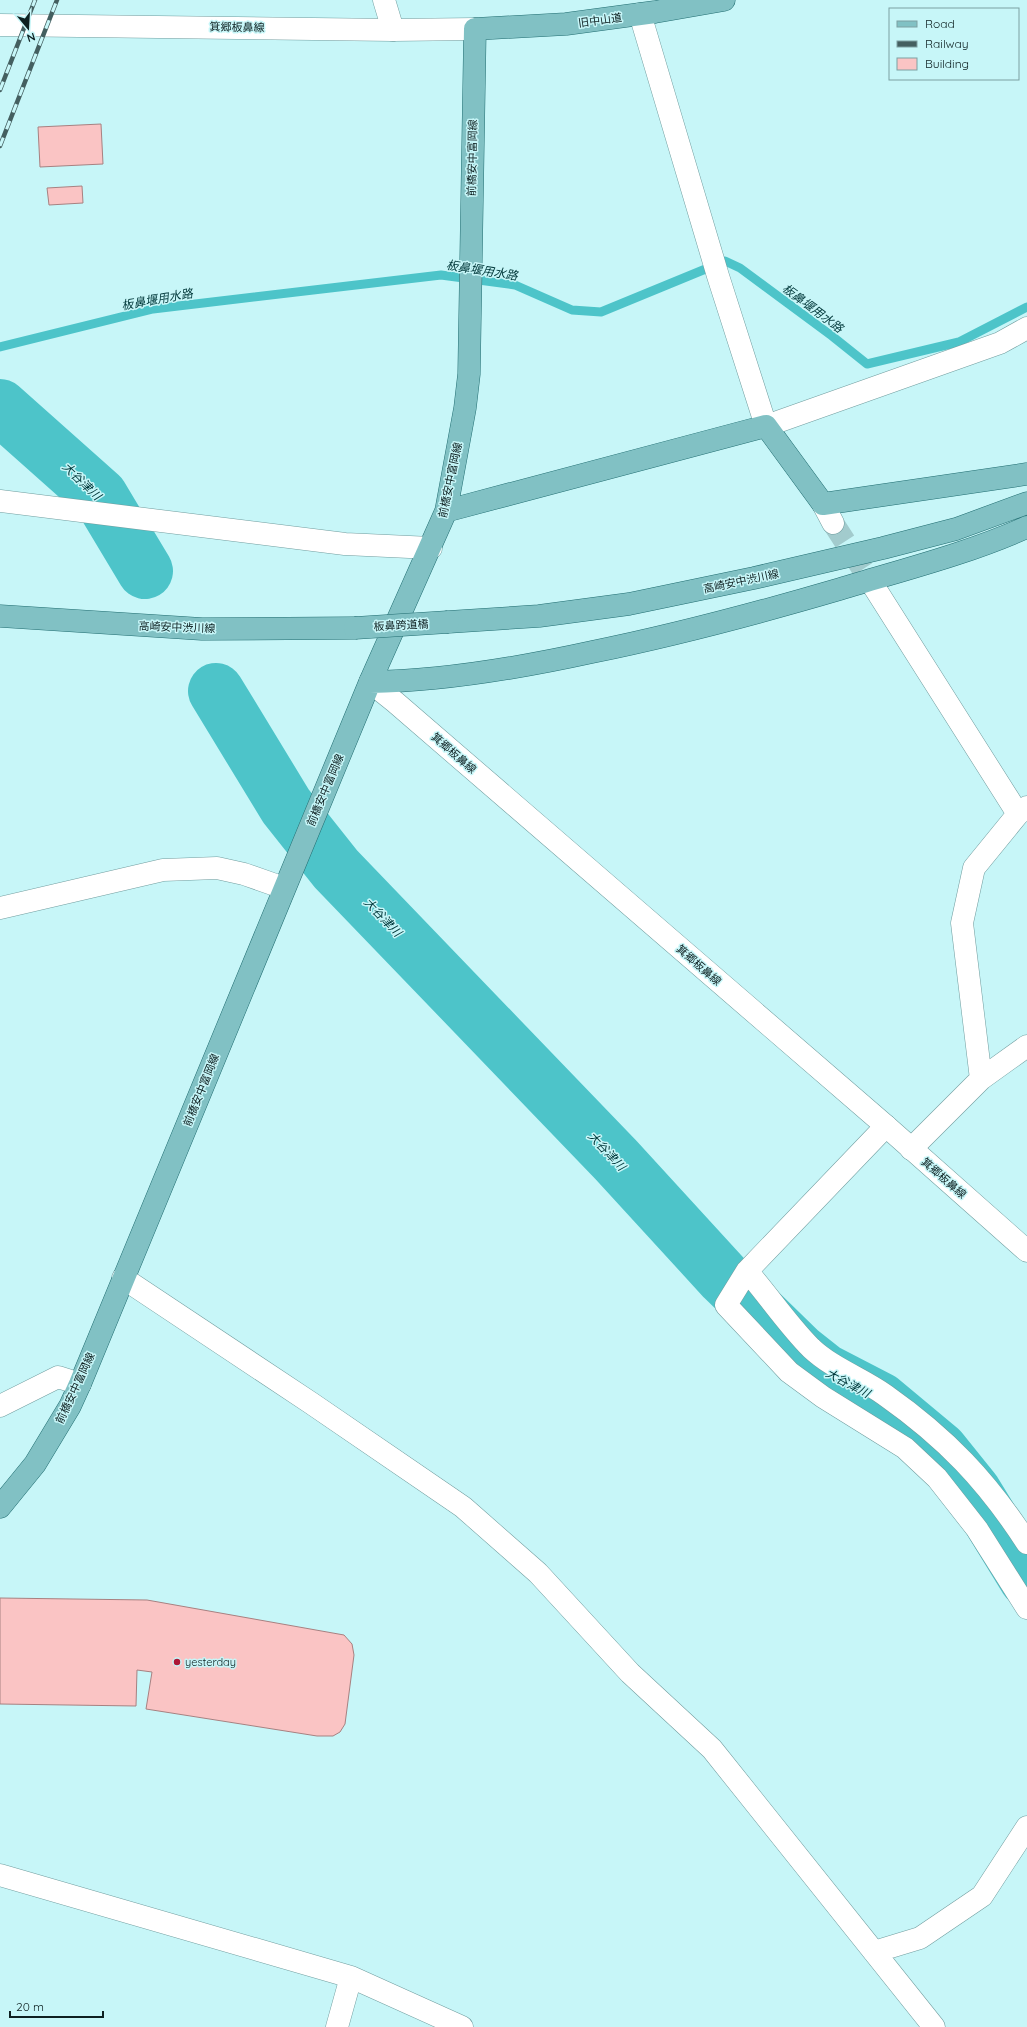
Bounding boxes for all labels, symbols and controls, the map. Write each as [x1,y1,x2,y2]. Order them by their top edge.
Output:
north arrow [8,8,48,48]
legend [889,8,1019,80]
street label: 旧中山道 [577,10,623,30]
text: Road [925,16,955,31]
street label: 箕郷板鼻線 [209,20,265,34]
text: N [25,30,37,45]
text: Railway [925,36,969,51]
text: Building [925,56,969,71]
street label: 前橋安中富岡線 [464,119,480,197]
water label: 板鼻堰用水路 [445,257,520,283]
water label: 板鼻堰用水路 [780,280,847,336]
water label: 板鼻堰用水路 [120,285,195,313]
street label: 前橋安中富岡線 [435,441,465,519]
water label: 大谷津川 [60,459,106,504]
street label: 高崎安中渋川線 [702,566,780,596]
street label: 板鼻跨道橋 [373,617,429,633]
street label: 高崎安中渋川線 [138,619,216,635]
street label: 箕郷板鼻線 [429,730,479,776]
street label: 前橋安中富岡線 [304,752,346,828]
water label: 大谷津川 [361,895,406,941]
street label: 箕郷板鼻線 [674,942,724,988]
street label: 前橋安中富岡線 [180,1052,222,1128]
water label: 大谷津川 [585,1128,630,1175]
street label: 箕郷板鼻線 [919,1155,969,1201]
street label: 前橋安中富岡線 [52,1350,98,1426]
water label: 大谷津川 [823,1365,874,1402]
place label: yesterday [185,1655,236,1669]
marker: yesterday [172,1657,182,1667]
scale bar [10,1993,103,2019]
text: 20 m [16,1999,44,2014]

